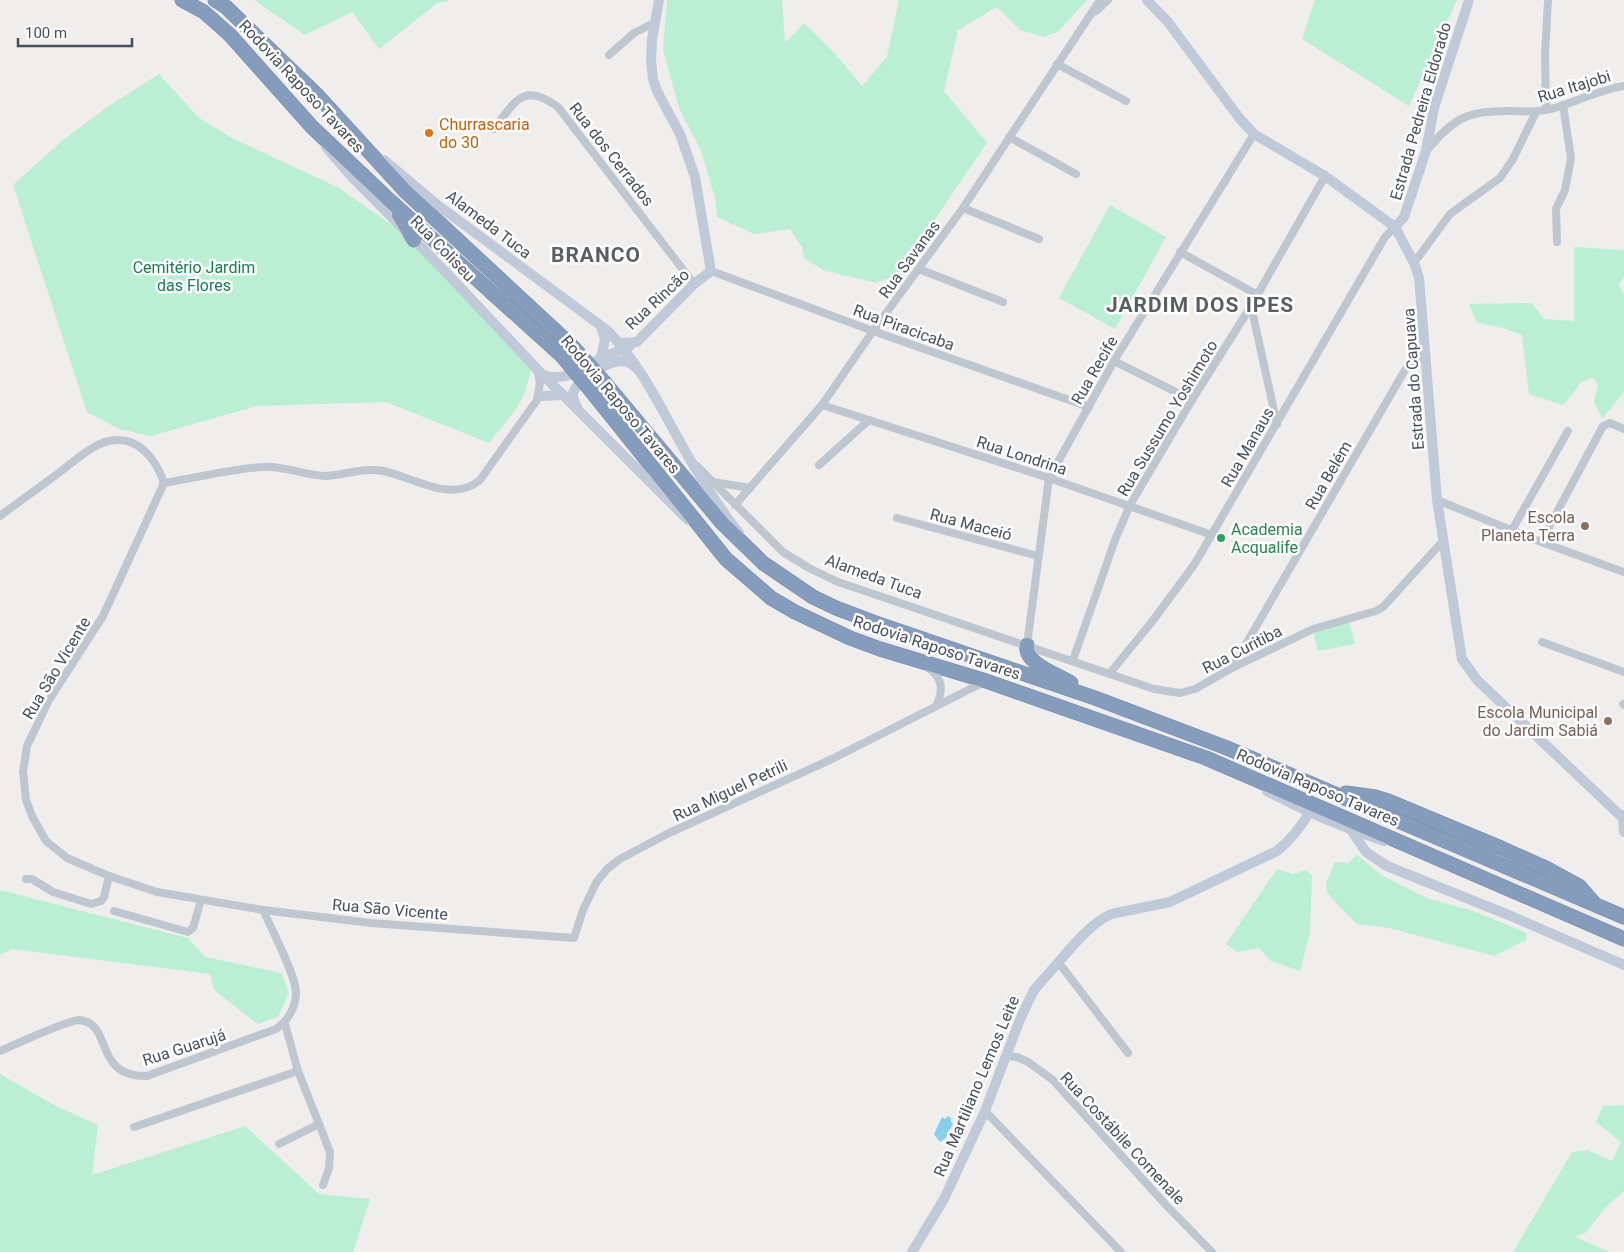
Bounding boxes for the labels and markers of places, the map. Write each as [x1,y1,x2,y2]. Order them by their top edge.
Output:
place label: Churrascaria do 30 [439,115,530,152]
marker: Churrascaria do 30 [423,127,435,139]
place label: Escola Planeta Terra [1481,508,1575,545]
place label: Academia Acqualife [1231,520,1303,557]
marker: Escola Planeta Terra [1579,520,1591,532]
marker: Academia Acqualife [1215,532,1227,544]
place label: Escola Municipal do Jardim Sabiá [1477,703,1598,740]
marker: Escola Municipal do Jardim Sabiá [1602,715,1614,727]

